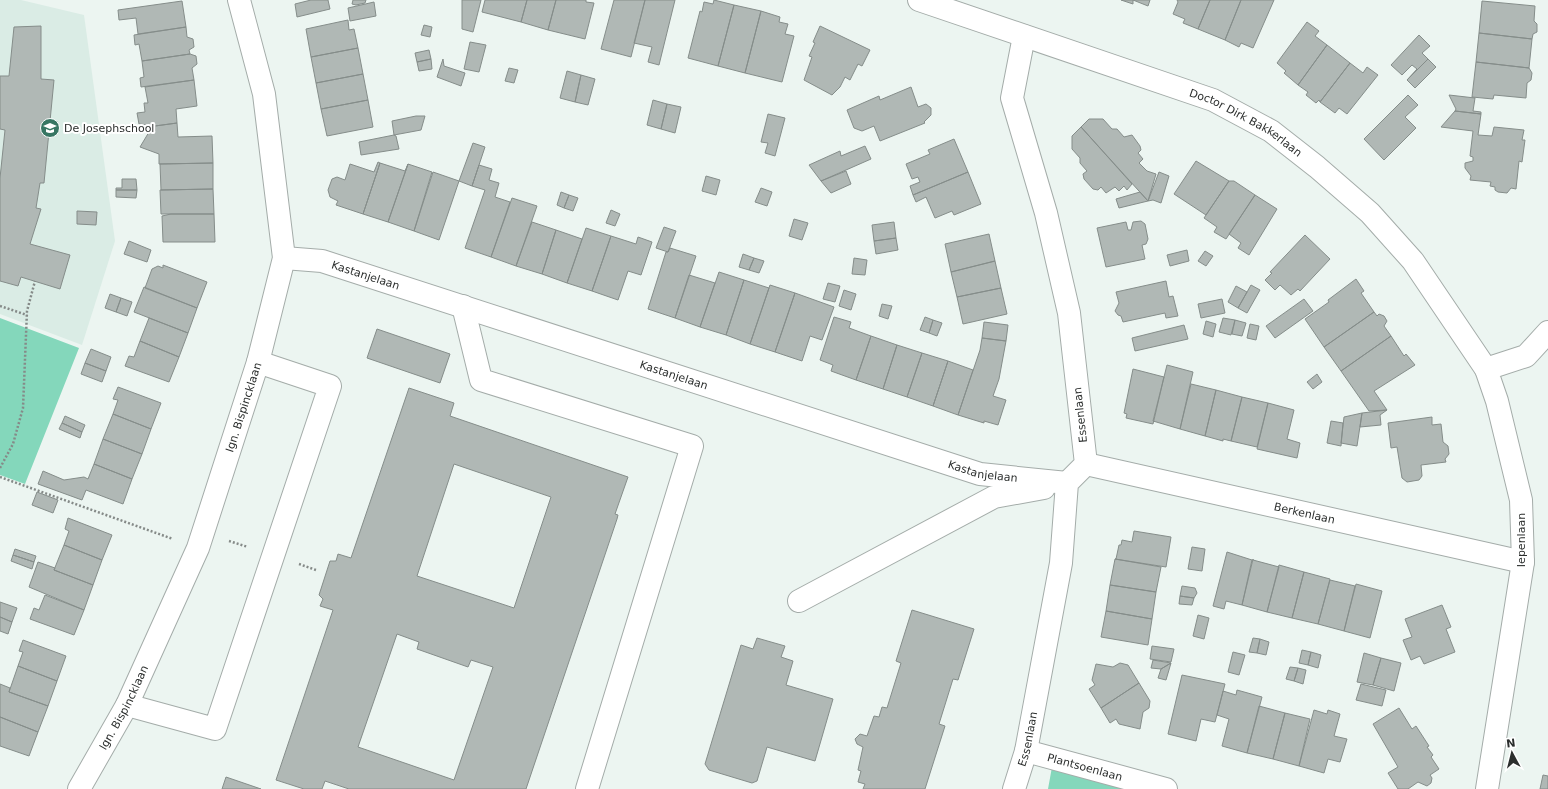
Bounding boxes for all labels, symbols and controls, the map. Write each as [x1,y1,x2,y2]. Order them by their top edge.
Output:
street label: Doctor Dirk Bakkerlaan [1188,86,1304,160]
school or university icon: De Josephschool [39,117,61,139]
place label: De Josephschool [64,122,154,135]
street label: Kastanjelaan [330,258,401,293]
street label: Kastanjelaan [638,358,710,393]
street label: Ign. Bispincklaan [223,361,264,454]
street label: Essenlaan [1071,387,1090,443]
street label: Kastanjelaan [946,458,1018,485]
street label: Berkenlaan [1273,500,1336,527]
street label: Iepenlaan [1515,513,1528,567]
street label: Ign. Bispincklaan [97,663,151,752]
street label: Essenlaan [1016,711,1040,768]
north arrow [1492,733,1532,773]
text: N [1505,737,1516,751]
street label: Plantsoenlaan [1046,751,1124,784]

